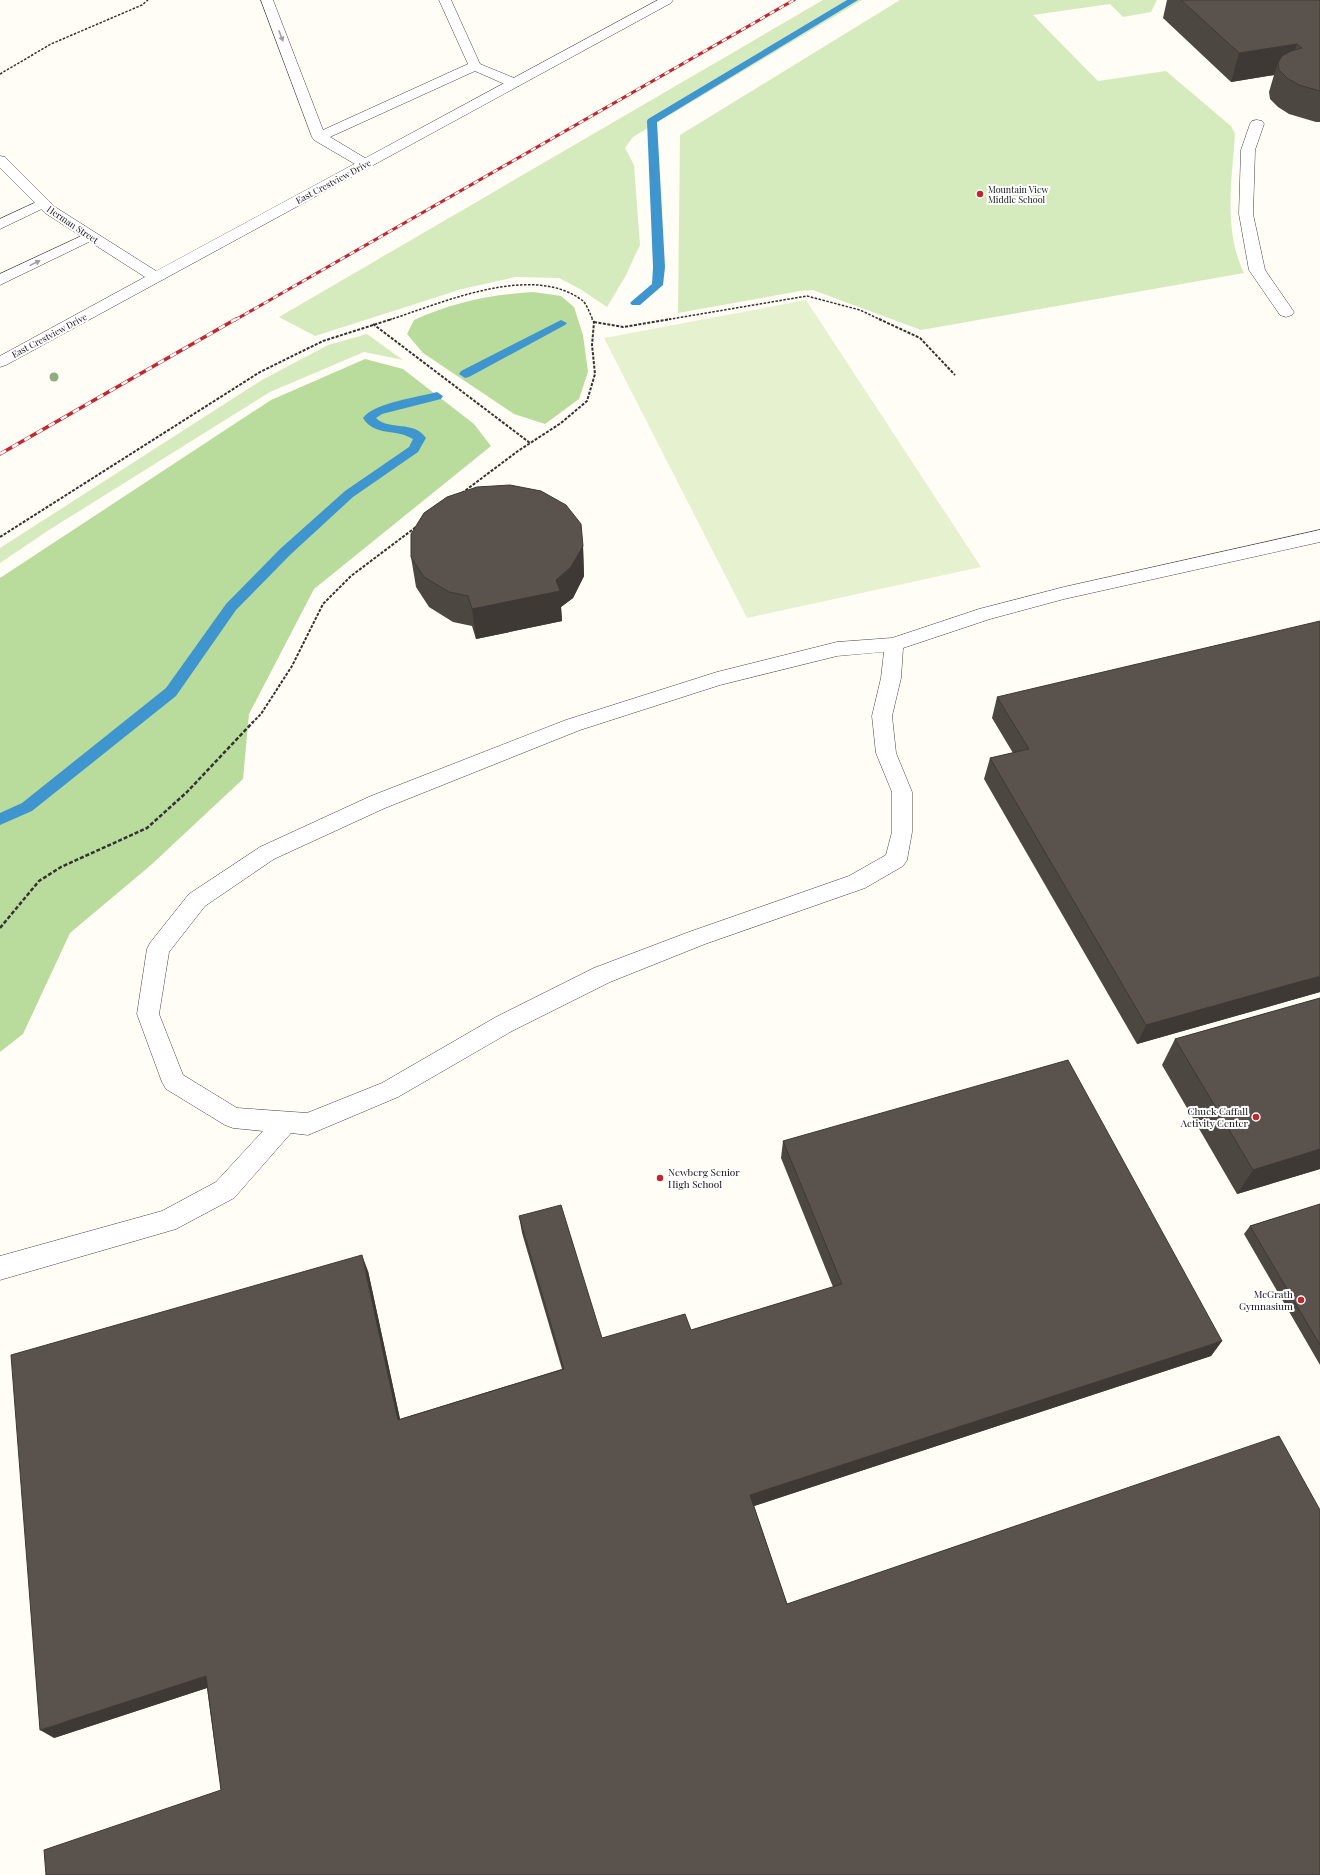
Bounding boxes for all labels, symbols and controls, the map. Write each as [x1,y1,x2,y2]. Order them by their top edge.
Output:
one-way arrow [278,31,284,43]
street label: East Crestview Drive [293,156,373,206]
place label: Mountain View Middle School [988,183,1048,205]
marker: Mountain View Middle School [975,189,985,199]
street label: Herman Street [45,202,102,246]
one-way arrow [29,260,41,266]
street label: East Crestview Drive [9,310,89,360]
place label: Chuck Caffall Activity Center [1180,1104,1249,1130]
marker: Chuck Caffall Activity Center [1251,1112,1261,1122]
place label: Newberg Senior High School [668,1165,740,1191]
marker: Newberg Senior High School [655,1173,665,1183]
place label: McGrath Gymnasium [1239,1287,1293,1313]
marker: McGrath Gymnasium [1296,1295,1306,1305]

